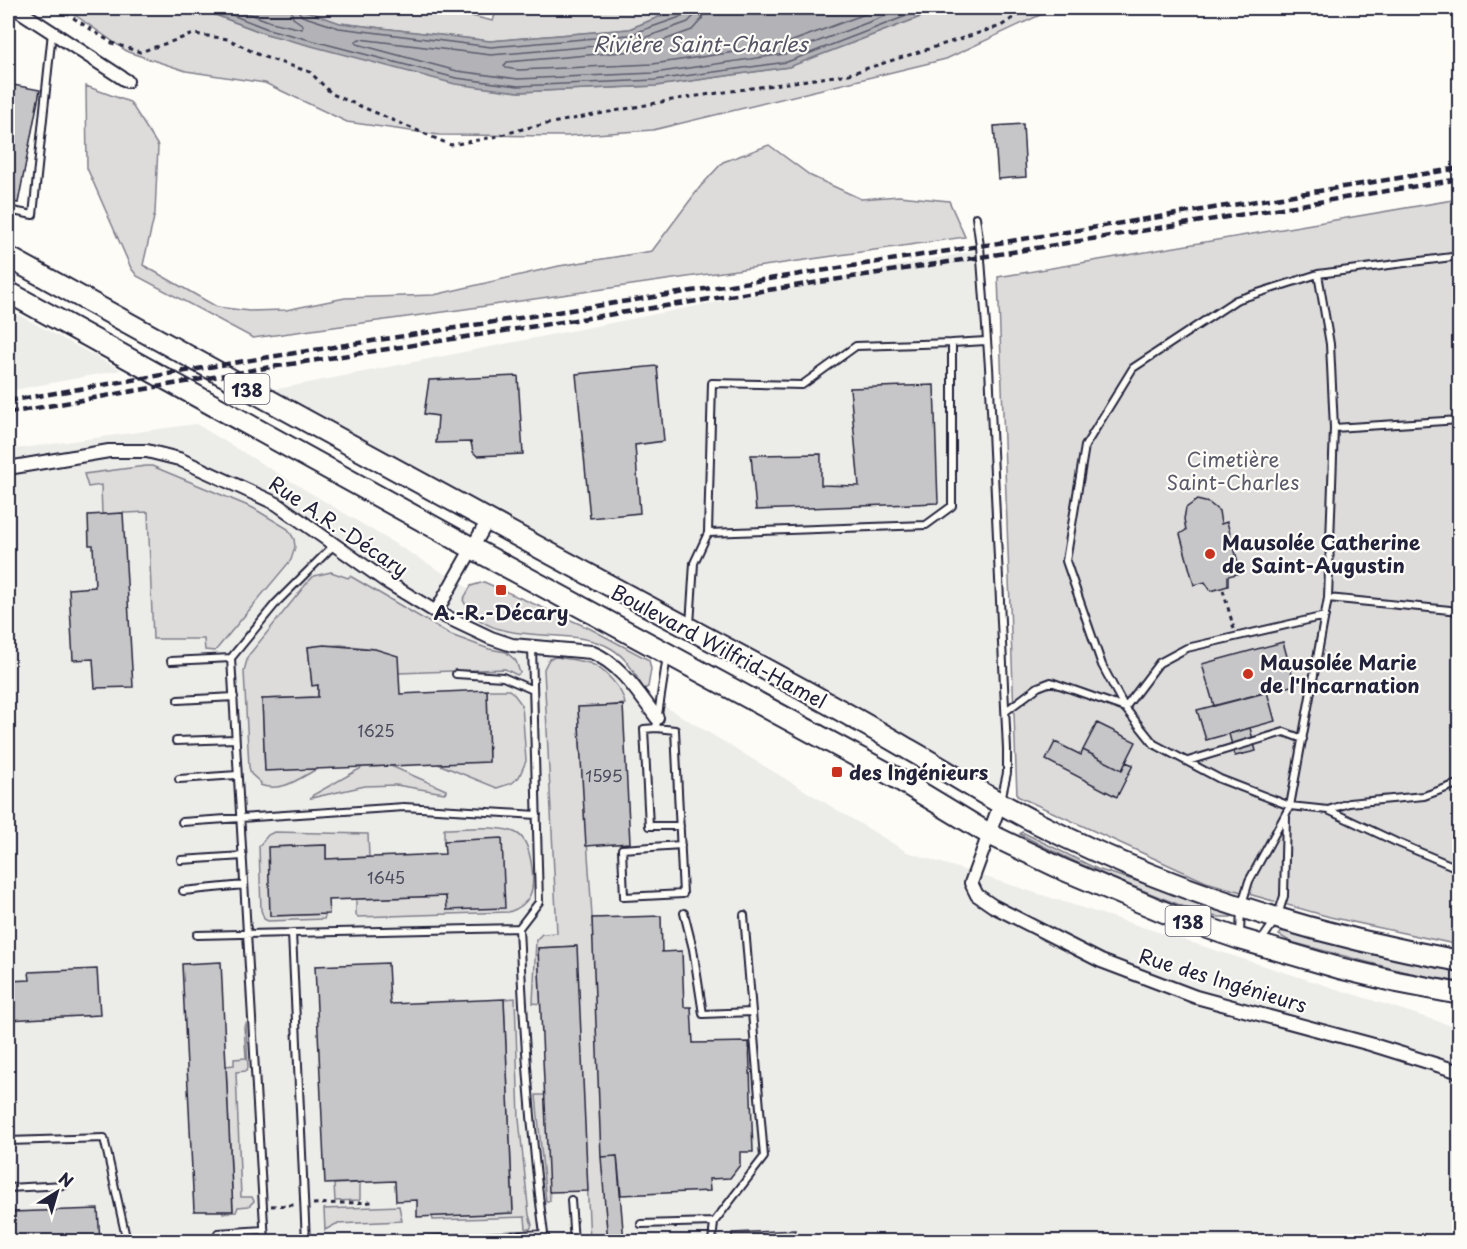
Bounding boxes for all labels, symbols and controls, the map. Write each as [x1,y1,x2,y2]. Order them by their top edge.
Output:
water label: Rivière Saint-Charles [593,27,810,59]
road number: 138 [224,374,270,404]
park label: Cimetière Saint-Charles [1167,444,1299,497]
street label: Rue A.R.-Décary [263,468,415,584]
place label: Mausolée Catherine de Saint-Augustin [1222,527,1420,580]
marker: Mausolée Catherine de Saint-Augustin [1203,547,1217,561]
street label: Boulevard Wilfrid-Hamel [606,576,832,716]
marker: A.-R.-Décary [494,583,508,597]
place label: A.-R.-Décary [434,597,568,627]
place label: Mausolée Marie de l'Incarnation [1260,647,1420,700]
marker: Mausolée Marie de l'Incarnation [1241,667,1255,681]
house number: 1625 [358,718,395,742]
place label: des Ingénieurs [849,757,989,787]
house number: 1595 [585,763,623,787]
marker: des Ingénieurs [830,765,844,779]
house number: 1645 [367,865,405,889]
road number: 138 [1166,906,1210,936]
street label: Rue des Ingénieurs [1135,940,1311,1020]
north arrow [27,1162,87,1222]
text: N [54,1166,79,1193]

